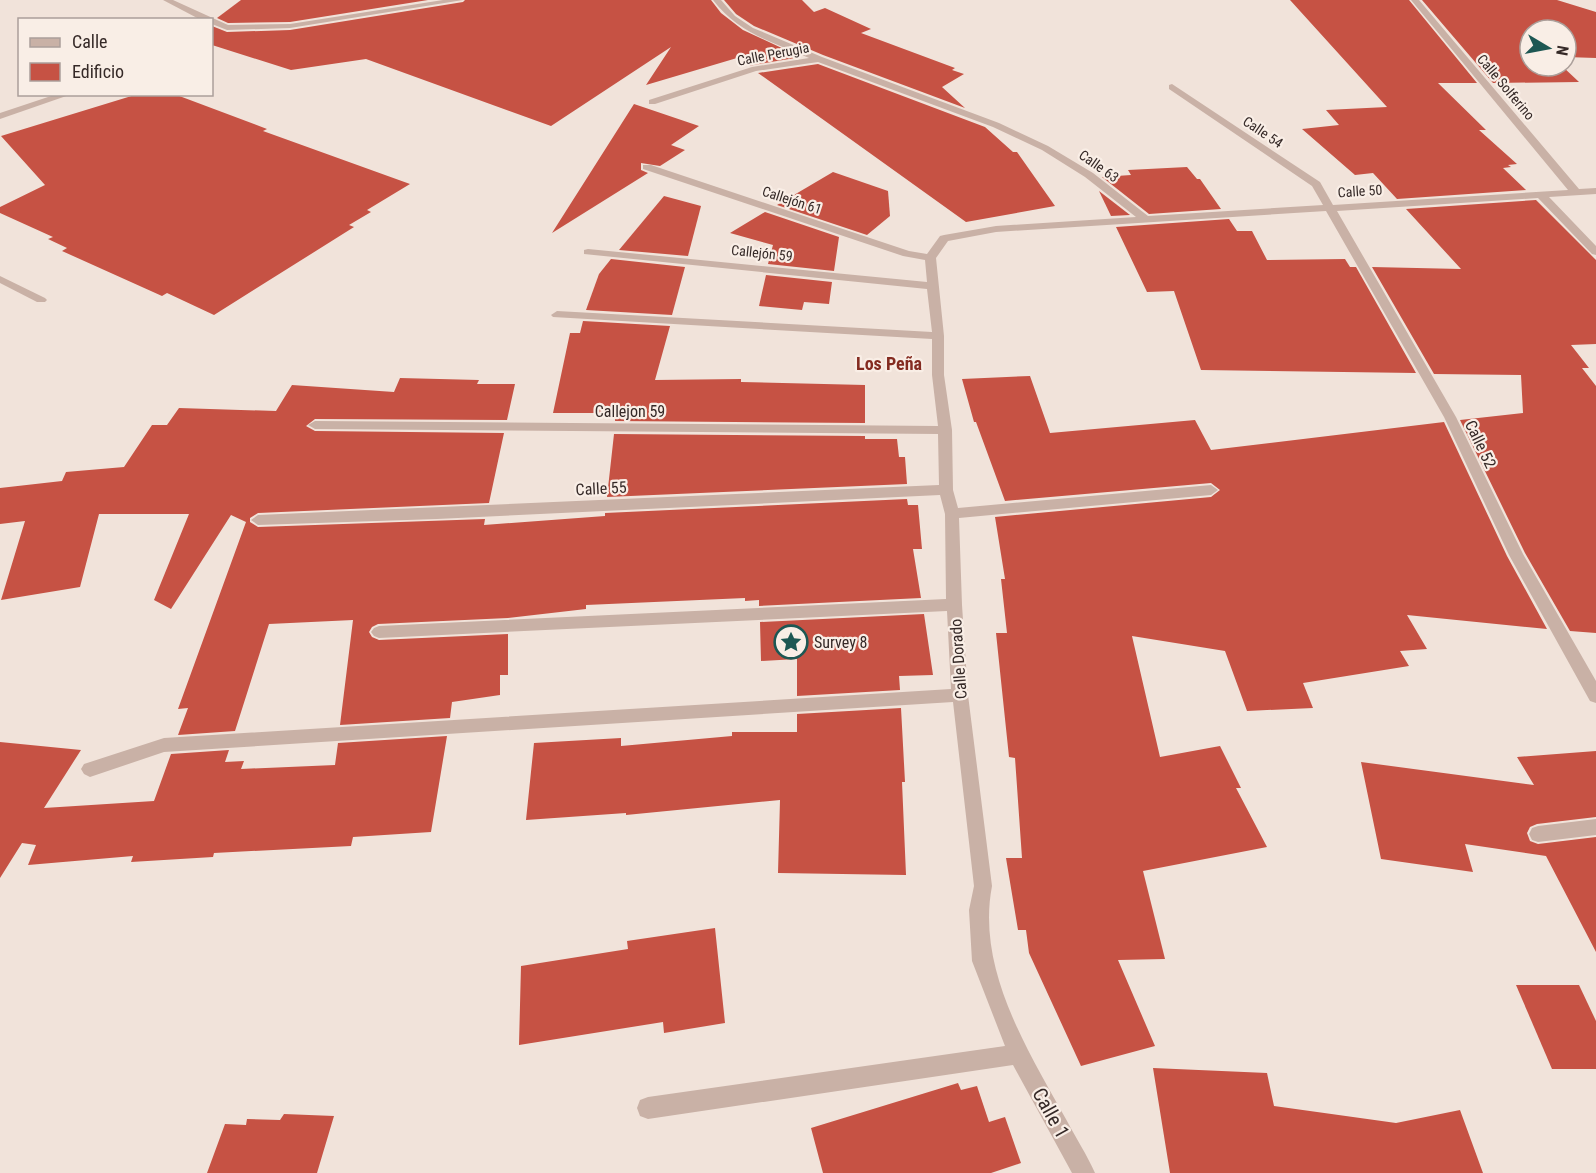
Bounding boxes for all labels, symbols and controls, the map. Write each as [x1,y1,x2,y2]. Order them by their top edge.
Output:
legend [18,18,213,96]
north arrow [1518,18,1578,78]
text: Calle [72,31,108,52]
street label: Calle Perugia [736,39,810,69]
text: N [1552,44,1572,57]
street label: Calle Solferino [1474,51,1538,123]
text: Edificio [72,61,124,82]
street label: Calle 54 [1240,113,1286,151]
street label: Calle 63 [1076,147,1122,185]
street label: Calle 50 [1337,181,1383,201]
street label: Callejón 61 [760,183,824,217]
street label: Callejón 59 [731,242,793,264]
district label: Los Peña [856,353,922,374]
street label: Callejon 59 [595,402,665,421]
street label: Calle 52 [1461,417,1500,471]
street label: Calle 55 [575,478,627,499]
street label: Calle Dorado [946,618,971,700]
place icon: Survey 8 [773,624,809,660]
place label: Survey 8 [814,633,867,652]
street label: Calle 1 [1027,1084,1075,1142]

